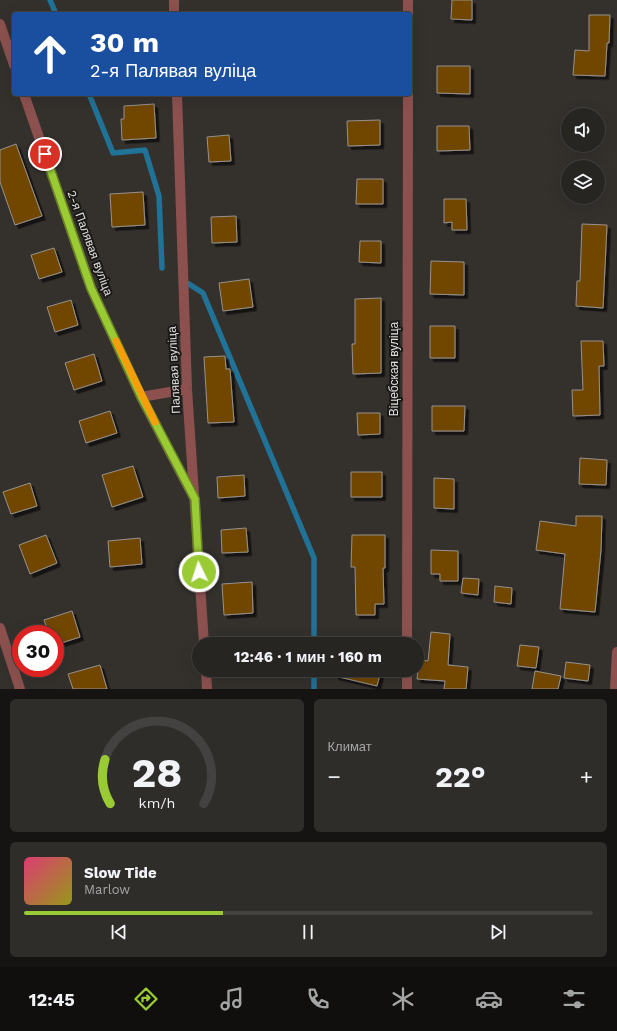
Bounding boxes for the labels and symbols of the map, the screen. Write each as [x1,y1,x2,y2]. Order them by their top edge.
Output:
pin [28,137,62,171]
street label: 2-я Палявая вуліца [64,189,116,298]
street label: Віцебская вуліца [387,321,401,416]
street label: Палявая вуліца [165,326,183,414]
position arrow [178,551,220,593]
speed limit sign: 30 [12,625,64,677]

